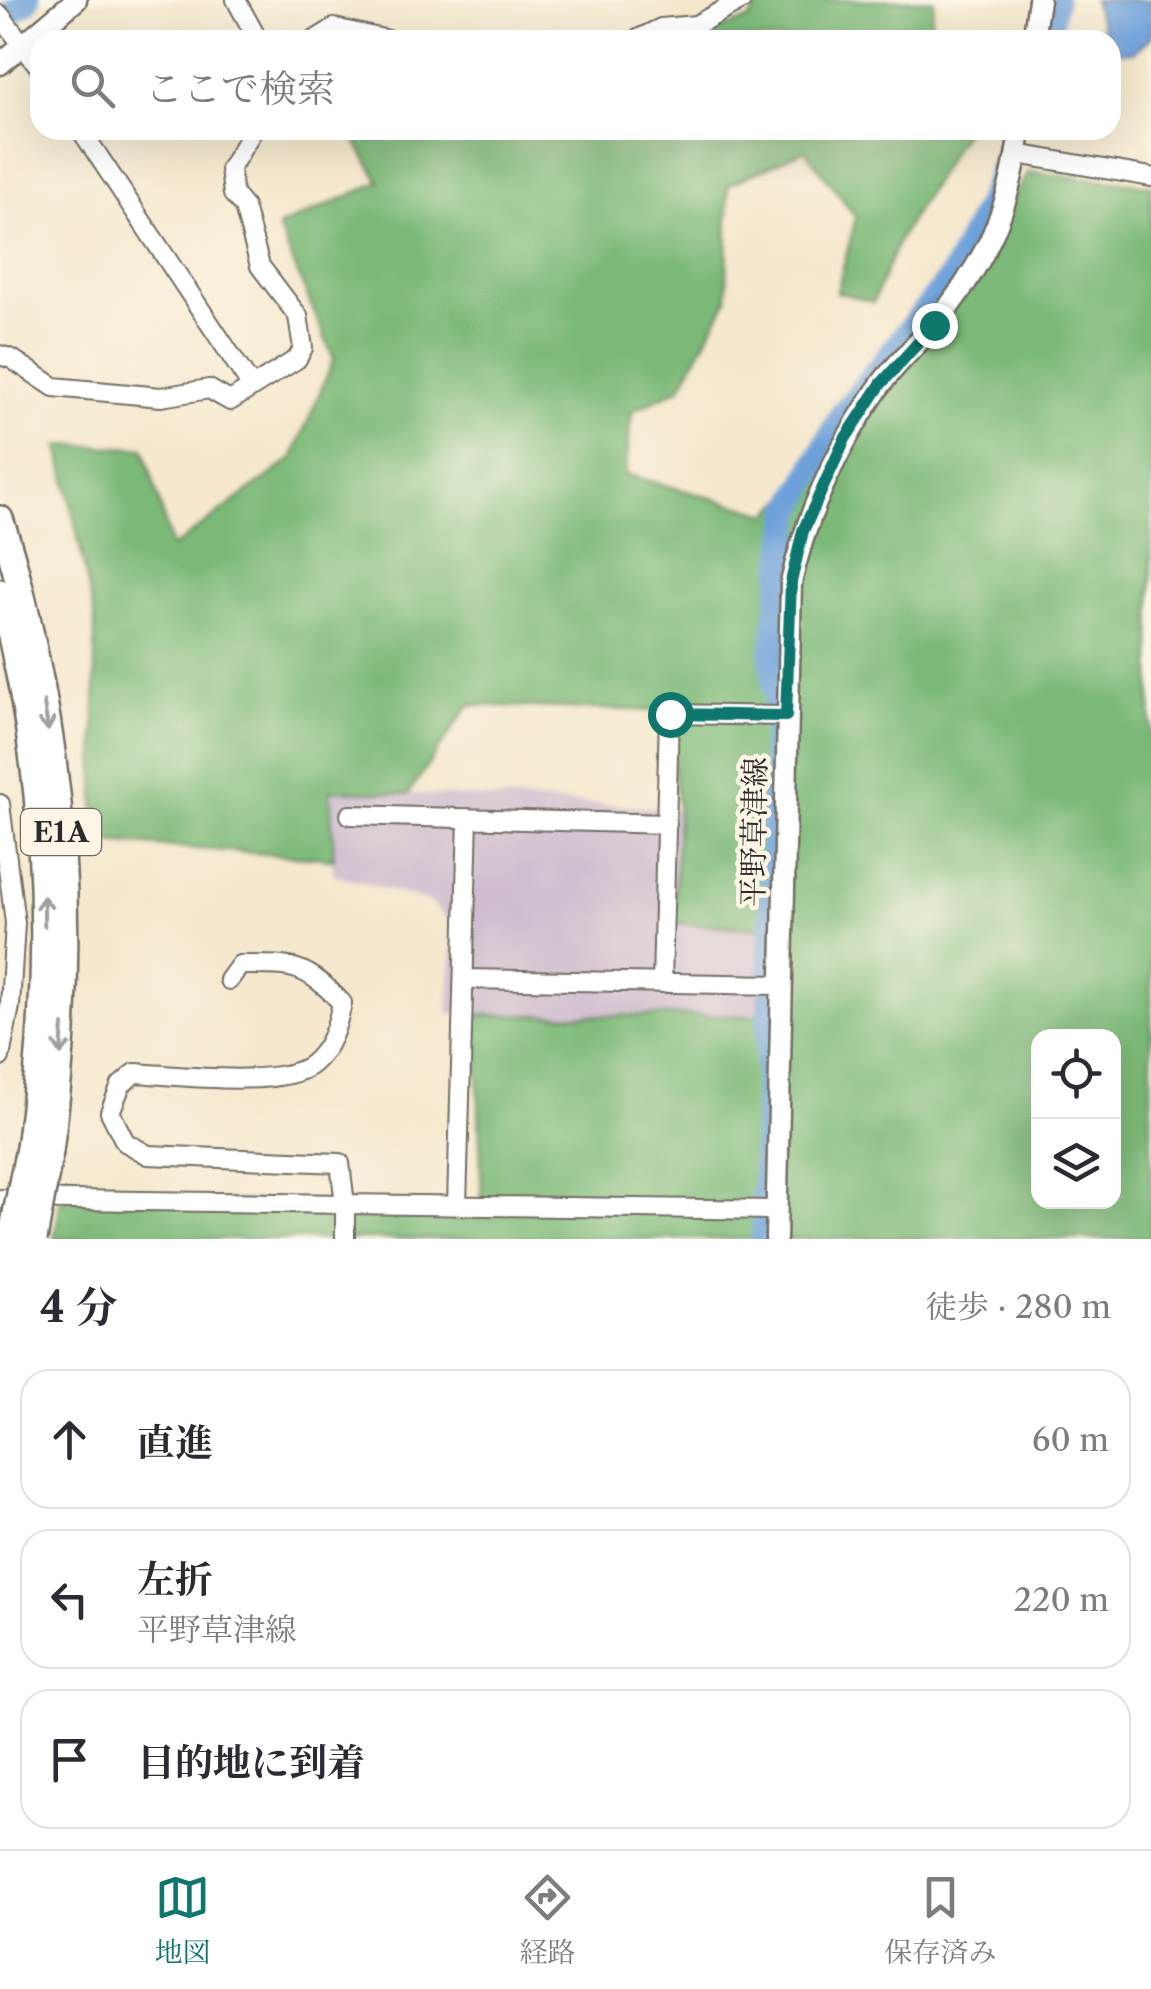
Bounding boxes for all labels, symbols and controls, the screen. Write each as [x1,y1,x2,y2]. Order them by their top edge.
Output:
search box [30,30,1121,140]
icon: search [65,58,120,113]
text: ここで検索 [145,65,335,112]
route end [912,303,958,349]
route start [648,692,694,738]
one-way arrow [38,699,56,732]
street label: 平野草津線 [734,757,774,907]
road number: E1A [21,809,101,855]
one-way arrow [35,896,54,928]
one-way arrow [53,1023,72,1055]
map controls [1031,1029,1121,1209]
button: locate [1031,1029,1121,1119]
button: layers [1031,1119,1121,1209]
text: 4 分 [40,1281,117,1333]
text: 徒歩 · 280 m [925,1287,1111,1326]
icon: ahead [42,1412,97,1467]
text: 直進 [137,1419,213,1466]
text: 60 m [1032,1420,1109,1459]
text: 左折 [137,1556,213,1603]
icon: left [42,1572,97,1627]
text: 220 m [1014,1580,1109,1619]
text: 平野草津線 [137,1610,297,1649]
icon: arrive [42,1732,97,1787]
text: 目的地に到着 [137,1739,365,1786]
tab: 地図 [154,1870,211,1970]
tab: 経路 [519,1870,576,1970]
tab: 保存済み [884,1870,997,1970]

